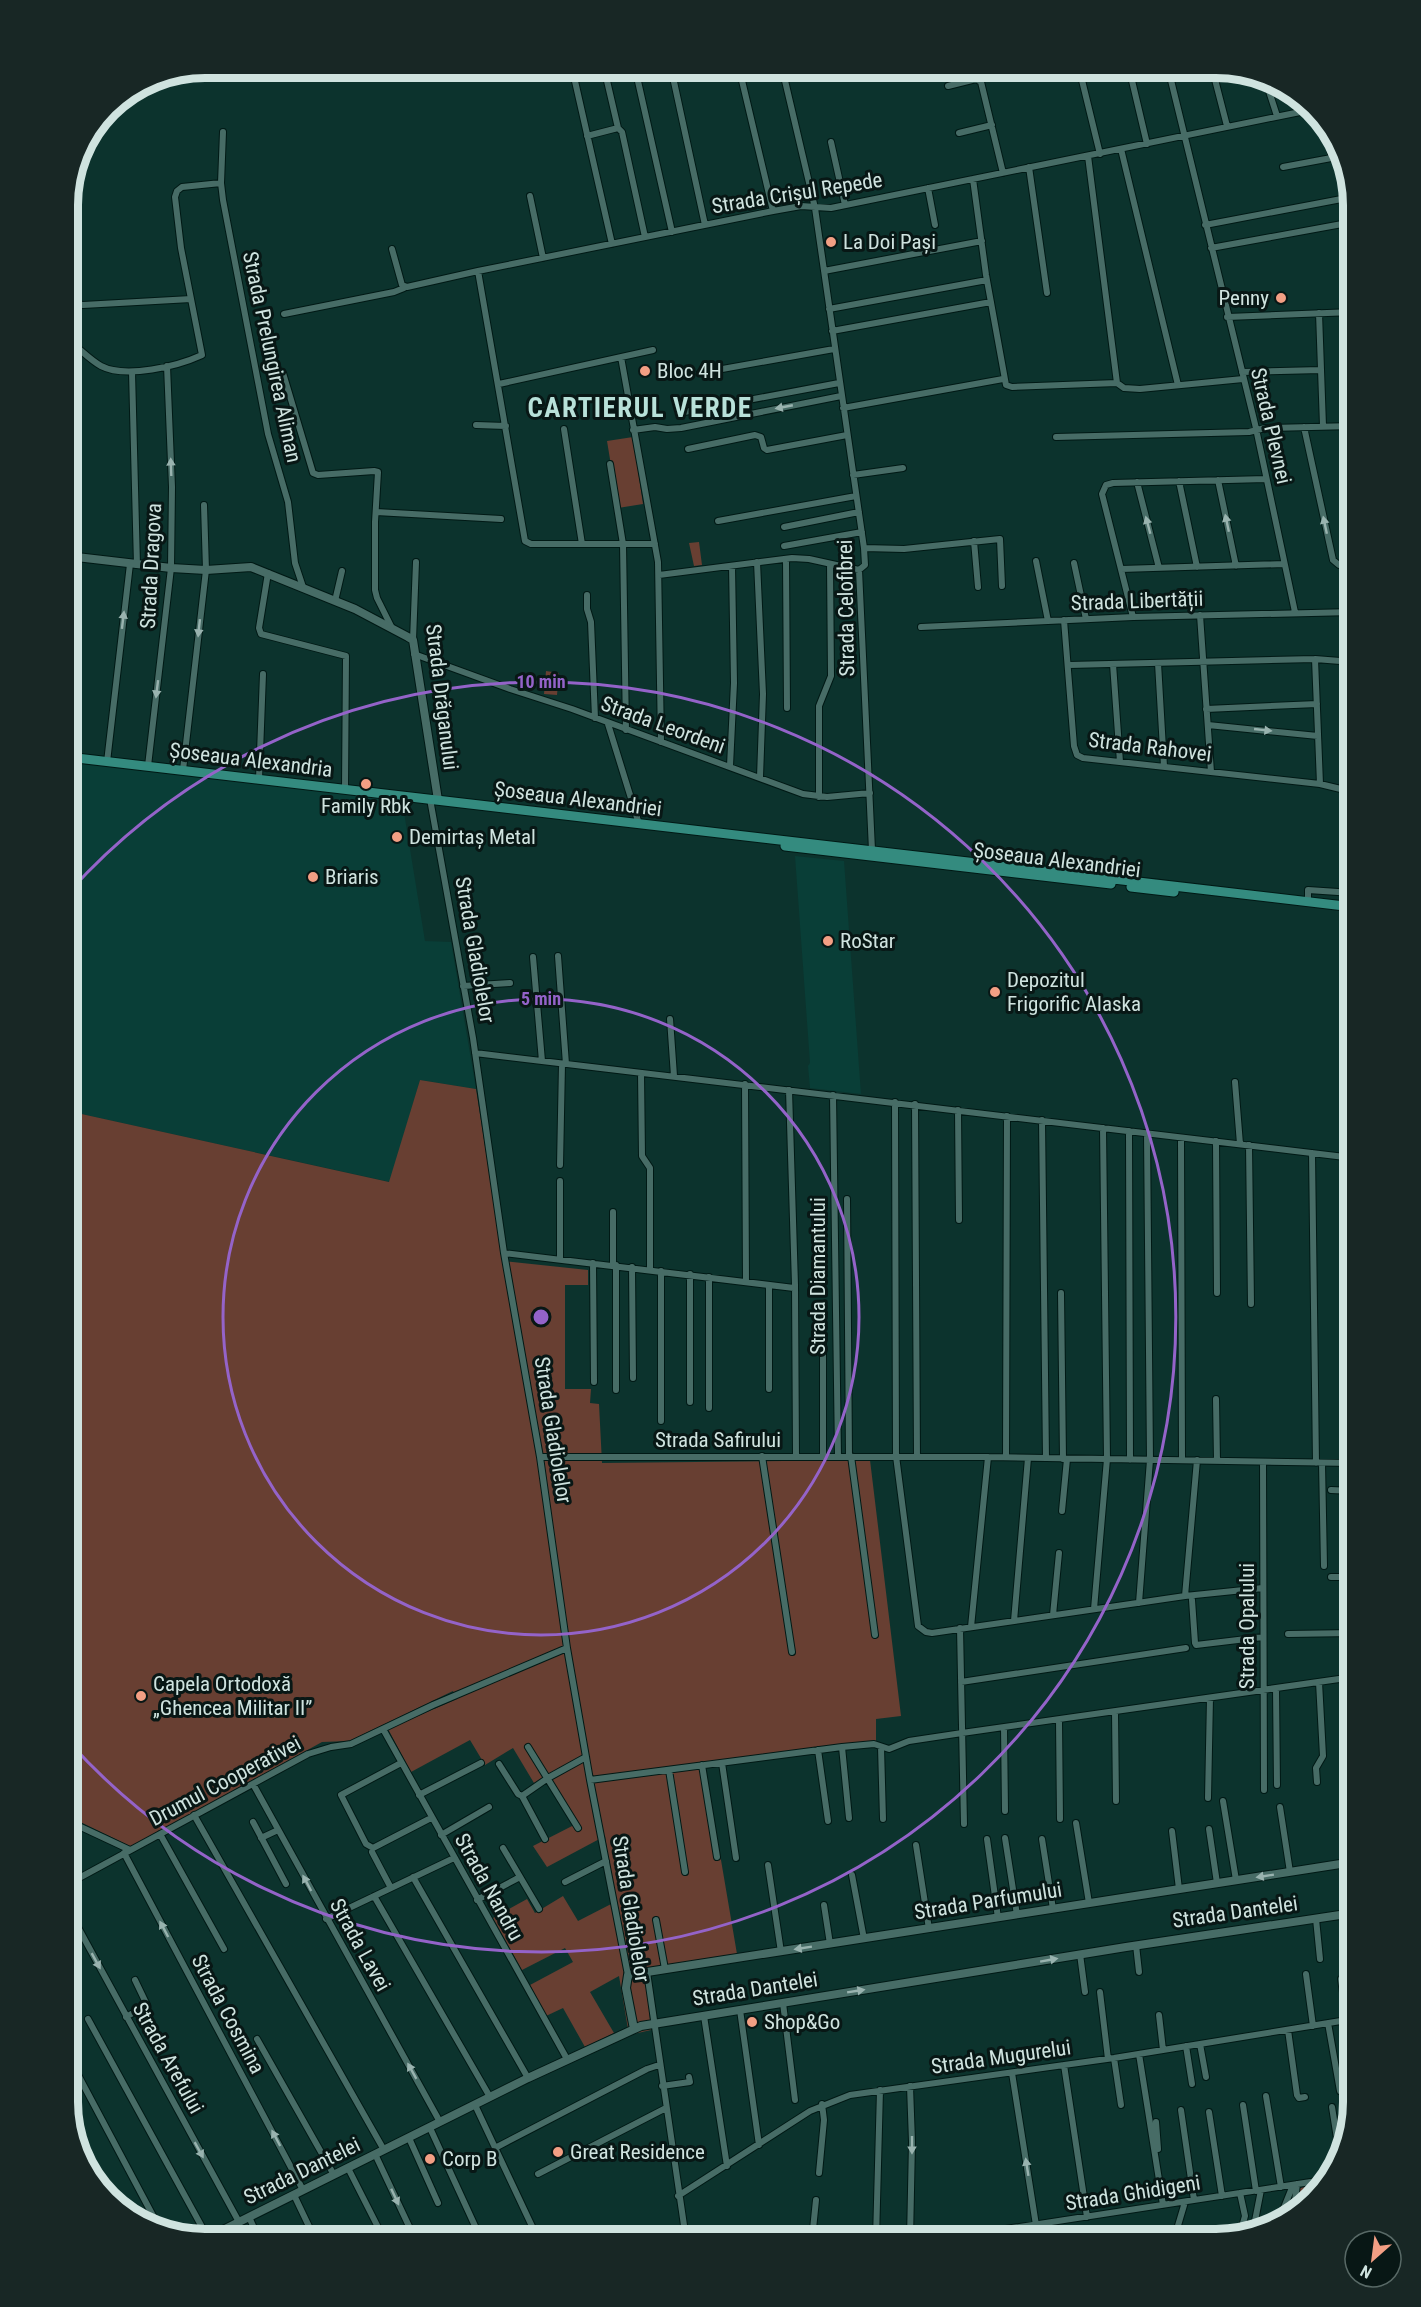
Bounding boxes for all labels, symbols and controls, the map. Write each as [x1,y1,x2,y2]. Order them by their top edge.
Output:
street label: Strada Crișul Repede [710,168,884,218]
place label: La Doi Pași [843,230,936,254]
marker: La Doi Pași [824,235,838,249]
street label: Strada Prelungirea Aliman [238,249,306,465]
place label: Penny [1219,286,1269,310]
marker: Penny [1274,291,1288,305]
place label: Bloc 4H [657,359,722,383]
marker: Bloc 4H [638,364,652,378]
street label: Strada Plevnei [1246,366,1296,486]
district label: CARTIERUL VERDE [527,392,753,424]
one-way arrow [774,403,793,412]
one-way arrow [166,458,176,477]
street label: Strada Dragova [136,502,166,630]
one-way arrow [1222,513,1231,532]
one-way arrow [1320,515,1329,534]
one-way arrow [1143,516,1153,534]
street label: Strada Celofibrei [833,539,859,677]
street label: Strada Libertății [1070,587,1204,616]
one-way arrow [119,611,128,630]
one-way arrow [194,618,204,637]
street label: Strada Drăganului [421,623,463,771]
text: 10 min [516,671,566,692]
one-way arrow [152,679,162,698]
street label: Strada Leordeni [598,691,728,759]
one-way arrow [1253,725,1272,735]
street label: Strada Rahovei [1087,728,1213,766]
street label: Șoseaua Alexandria [168,738,334,782]
marker: Family Rbk [359,777,373,791]
street label: Șoseaua Alexandriei [493,777,663,821]
place label: Family Rbk [321,794,411,818]
place label: Demirtaș Metal [409,825,536,849]
marker: Demirtaș Metal [390,830,404,844]
street label: Șoseaua Alexandriei [972,838,1142,882]
place label: Briaris [325,865,379,889]
marker: Briaris [306,870,320,884]
street label: Strada Gladiolelor [450,875,500,1025]
place label: RoStar [840,929,895,953]
marker: RoStar [821,934,835,948]
place label: Depozitul Frigorific Alaska [1007,968,1141,1016]
marker: Depozitul Frigorific Alaska [988,985,1002,999]
text: 5 min [521,988,561,1009]
street label: Strada Diamantului [806,1197,830,1355]
centre of rings [531,1307,551,1327]
street label: Strada Gladiolelor [530,1355,576,1505]
street label: Strada Safirului [655,1428,781,1452]
street label: Strada Opalului [1235,1563,1259,1689]
place label: Capela Ortodoxă „Ghencea Militar II” [153,1672,312,1720]
marker: Capela Ortodoxă „Ghencea Militar II” [134,1689,148,1703]
street label: Drumul Cooperativei [145,1731,305,1831]
street label: Strada Nandru [450,1829,528,1945]
street label: Strada Gladiolelor [608,1834,654,1984]
one-way arrow [1256,1871,1275,1880]
one-way arrow [302,1874,312,1891]
street label: Strada Parfumului [912,1877,1064,1925]
street label: Strada Dantelei [1171,1891,1299,1933]
street label: Strada Lavei [325,1895,395,1995]
one-way arrow [159,1921,169,1938]
one-way arrow [793,1944,812,1953]
street label: Strada Cosmina [187,1950,269,2078]
one-way arrow [91,1952,101,1969]
one-way arrow [1039,1955,1058,1964]
street label: Strada Dantelei [691,1967,819,2011]
one-way arrow [847,1986,866,1995]
street label: Strada Arefului [128,1998,208,2118]
place label: Shop&Go [764,2010,840,2034]
marker: Shop&Go [745,2015,759,2029]
street label: Strada Mugurelui [930,2035,1072,2079]
one-way arrow [407,2062,417,2079]
one-way arrow [271,2130,281,2147]
street label: Strada Dantelei [240,2133,364,2209]
one-way arrow [907,2135,917,2154]
place label: Great Residence [570,2140,705,2164]
one-way arrow [194,2142,204,2159]
marker: Great Residence [551,2145,565,2159]
place label: Corp B [442,2147,497,2171]
marker: Corp B [423,2152,437,2166]
one-way arrow [1022,2157,1031,2176]
street label: Strada Ghidigeni [1064,2170,1202,2216]
one-way arrow [390,2188,400,2206]
north arrow [1343,2229,1403,2289]
text: N [1357,2261,1375,2282]

